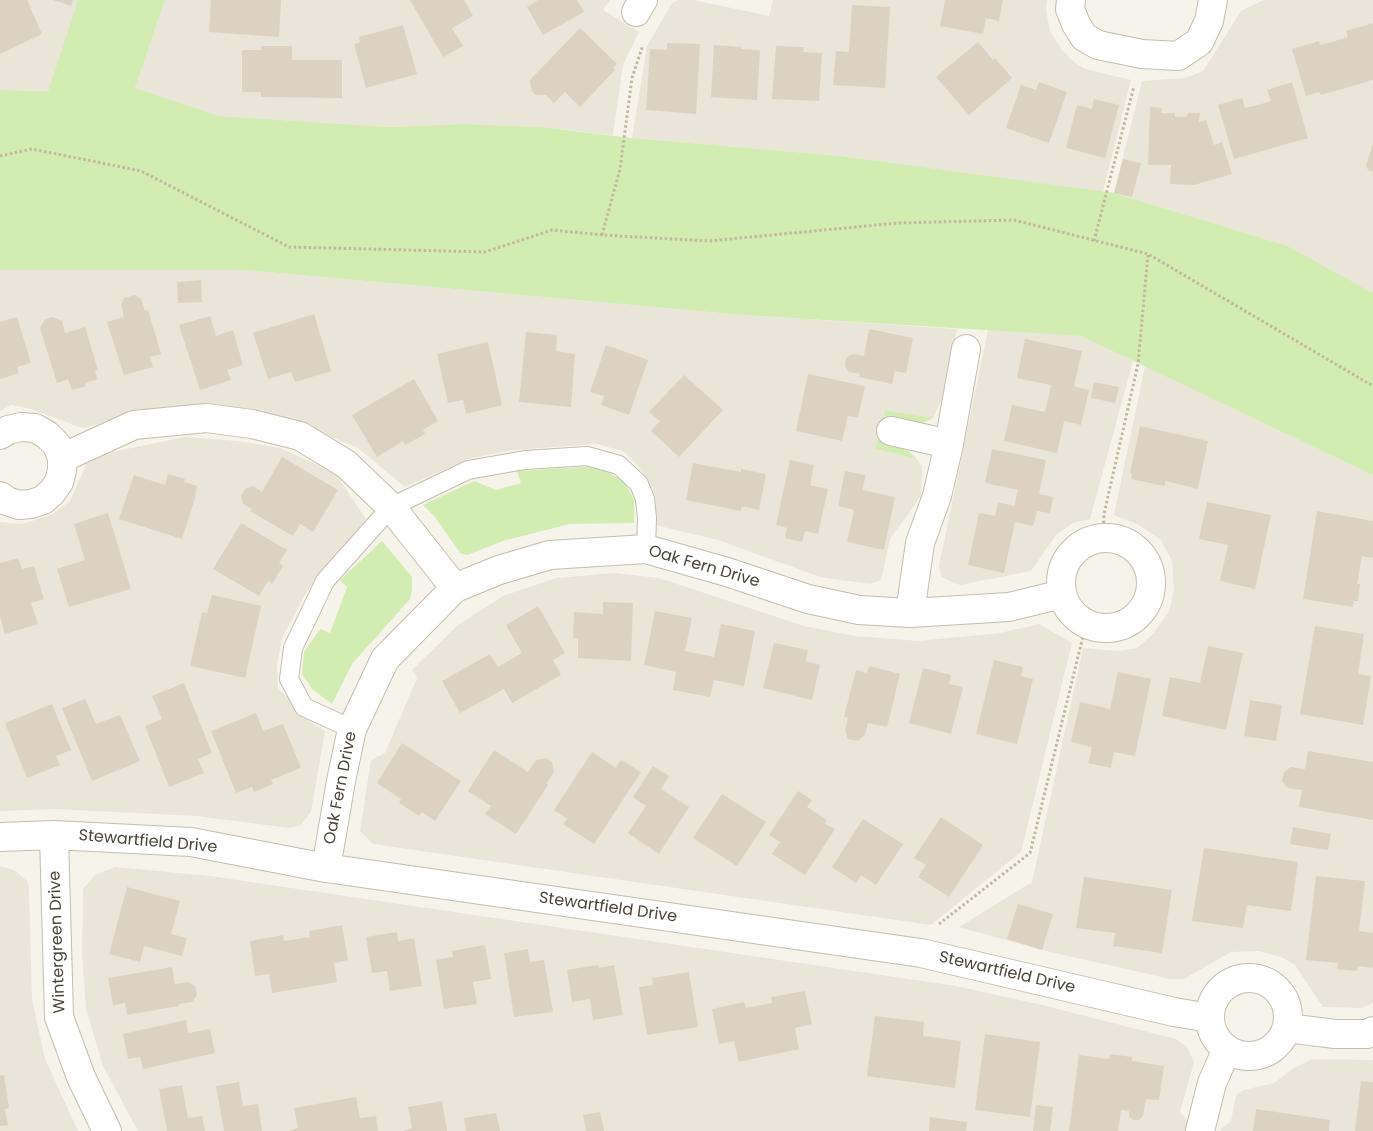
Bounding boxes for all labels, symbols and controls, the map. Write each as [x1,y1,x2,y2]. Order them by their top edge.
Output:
street label: Oak Fern Drive [646,542,762,592]
street label: Oak Fern Drive [321,730,361,846]
street label: Stewartfield Drive [78,826,218,858]
street label: Wintergreen Drive [46,870,70,1014]
street label: Stewartfield Drive [538,889,678,927]
street label: Stewartfield Drive [937,948,1077,998]

